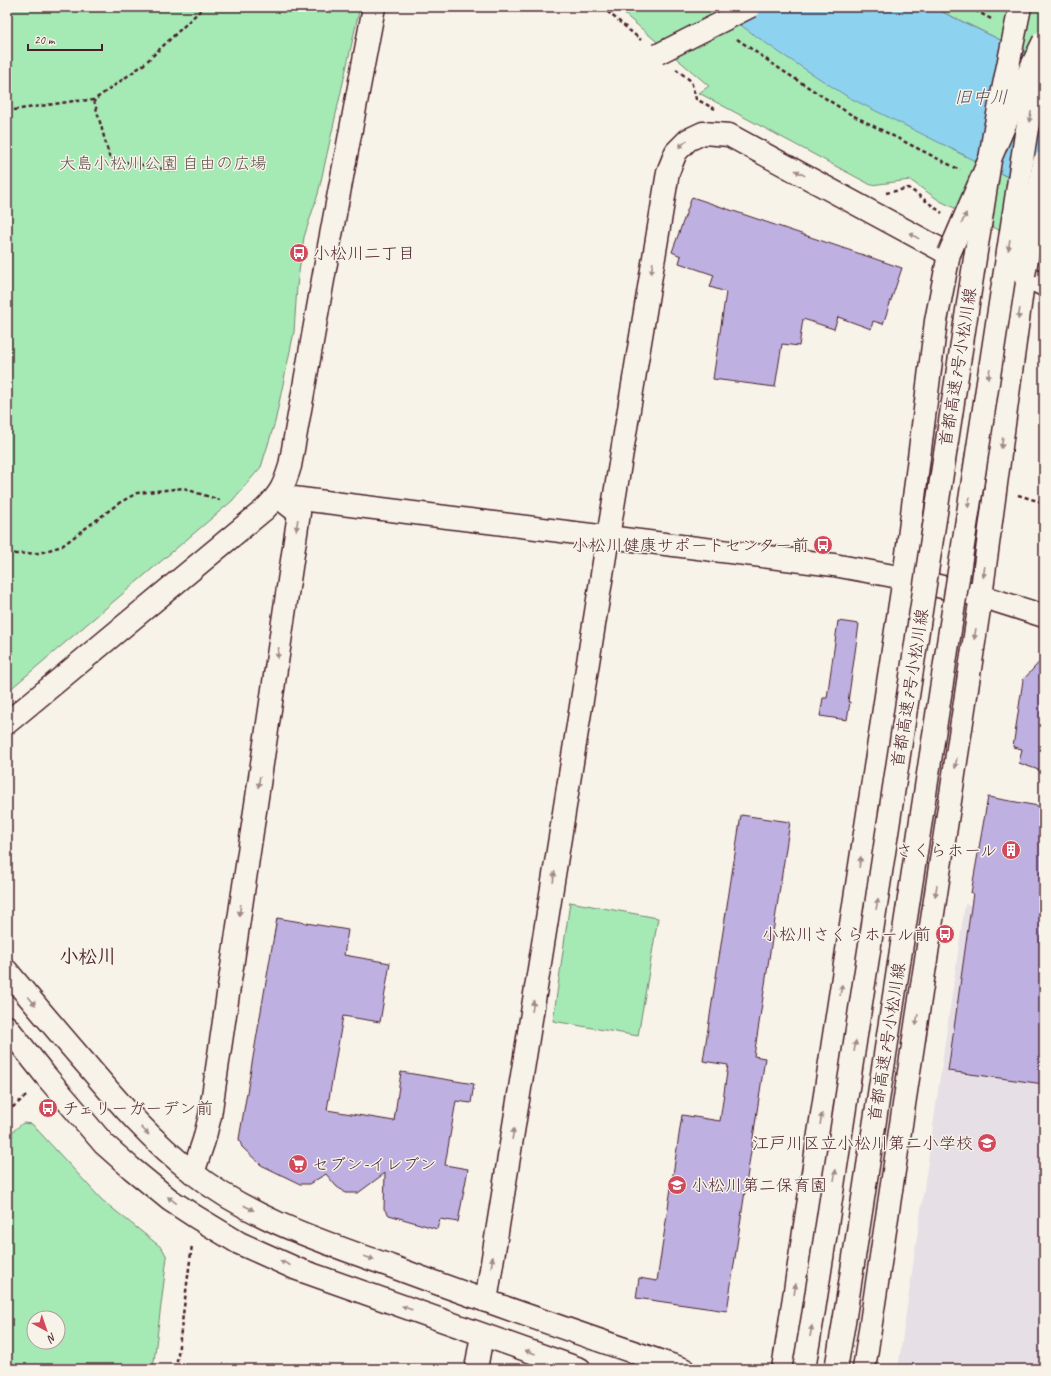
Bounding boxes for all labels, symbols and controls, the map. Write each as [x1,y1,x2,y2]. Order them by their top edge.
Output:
scale bar [28,26,102,52]
text: 20 m [34,32,56,48]
water label: 旧中川 [954,86,1008,108]
one-way arrow [1026,111,1032,123]
one-way arrow [678,140,689,149]
park label: 大島小松川公園 自由の広場 [59,153,267,174]
one-way arrow [794,170,806,177]
one-way arrow [961,213,967,224]
one-way arrow [908,232,920,239]
one-way arrow [1006,239,1012,252]
bus stop icon: 小松川二丁目 [288,242,310,264]
place label: 小松川二丁目 [313,243,415,264]
one-way arrow [649,262,655,274]
street label: 首都高速7号小松川線 [935,286,981,448]
one-way arrow [1016,308,1022,320]
one-way arrow [986,368,992,380]
one-way arrow [999,437,1005,449]
one-way arrow [966,496,972,509]
one-way arrow [294,519,300,531]
bus stop icon: 小松川健康サポートセンター前 [812,534,834,556]
place label: 小松川健康サポートセンター前 [572,535,809,556]
one-way arrow [981,566,988,578]
street label: 首都高速7号小松川線 [887,607,933,769]
one-way arrow [972,628,978,640]
one-way arrow [275,647,281,659]
one-way arrow [953,757,959,769]
one-way arrow [256,776,262,788]
building icon: さくらホール [1000,839,1022,861]
place label: さくらホール [896,840,997,861]
one-way arrow [857,856,863,868]
one-way arrow [551,871,557,883]
one-way arrow [933,885,939,897]
one-way arrow [874,898,880,910]
one-way arrow [237,904,243,916]
bus stop icon: 小松川さくらホール前 [934,923,956,945]
place label: 小松川さくらホール前 [762,924,931,945]
district label: 小松川 [59,945,117,969]
street label: 首都高速7号小松川線 [864,961,910,1123]
one-way arrow [838,984,844,997]
one-way arrow [28,996,37,1006]
one-way arrow [531,1000,537,1012]
one-way arrow [914,1014,920,1026]
one-way arrow [852,1040,858,1052]
bus stop icon: チェリーガーデン前 [37,1097,59,1119]
place label: チェリーガーデン前 [62,1098,213,1119]
one-way arrow [818,1113,824,1125]
one-way arrow [140,1126,150,1136]
one-way arrow [510,1128,516,1140]
school or university icon: 江戸川区立小松川第二小学校 [976,1132,998,1154]
place label: 江戸川区立小松川第二小学校 [752,1133,973,1154]
supermarket icon: セブン-イレブン [287,1153,309,1175]
place label: セブン-イレブン [312,1154,437,1175]
one-way arrow [832,1168,838,1181]
school or university icon: 小松川第二保育園 [666,1174,688,1196]
place label: 小松川第二保育園 [691,1175,827,1196]
one-way arrow [167,1197,177,1205]
one-way arrow [243,1205,255,1211]
one-way arrow [363,1256,375,1262]
one-way arrow [490,1256,496,1269]
one-way arrow [279,1260,291,1266]
one-way arrow [792,1283,798,1295]
one-way arrow [401,1305,413,1311]
north arrow [26,1310,66,1350]
one-way arrow [808,1325,814,1337]
text: N [44,1330,60,1347]
one-way arrow [523,1348,535,1354]

